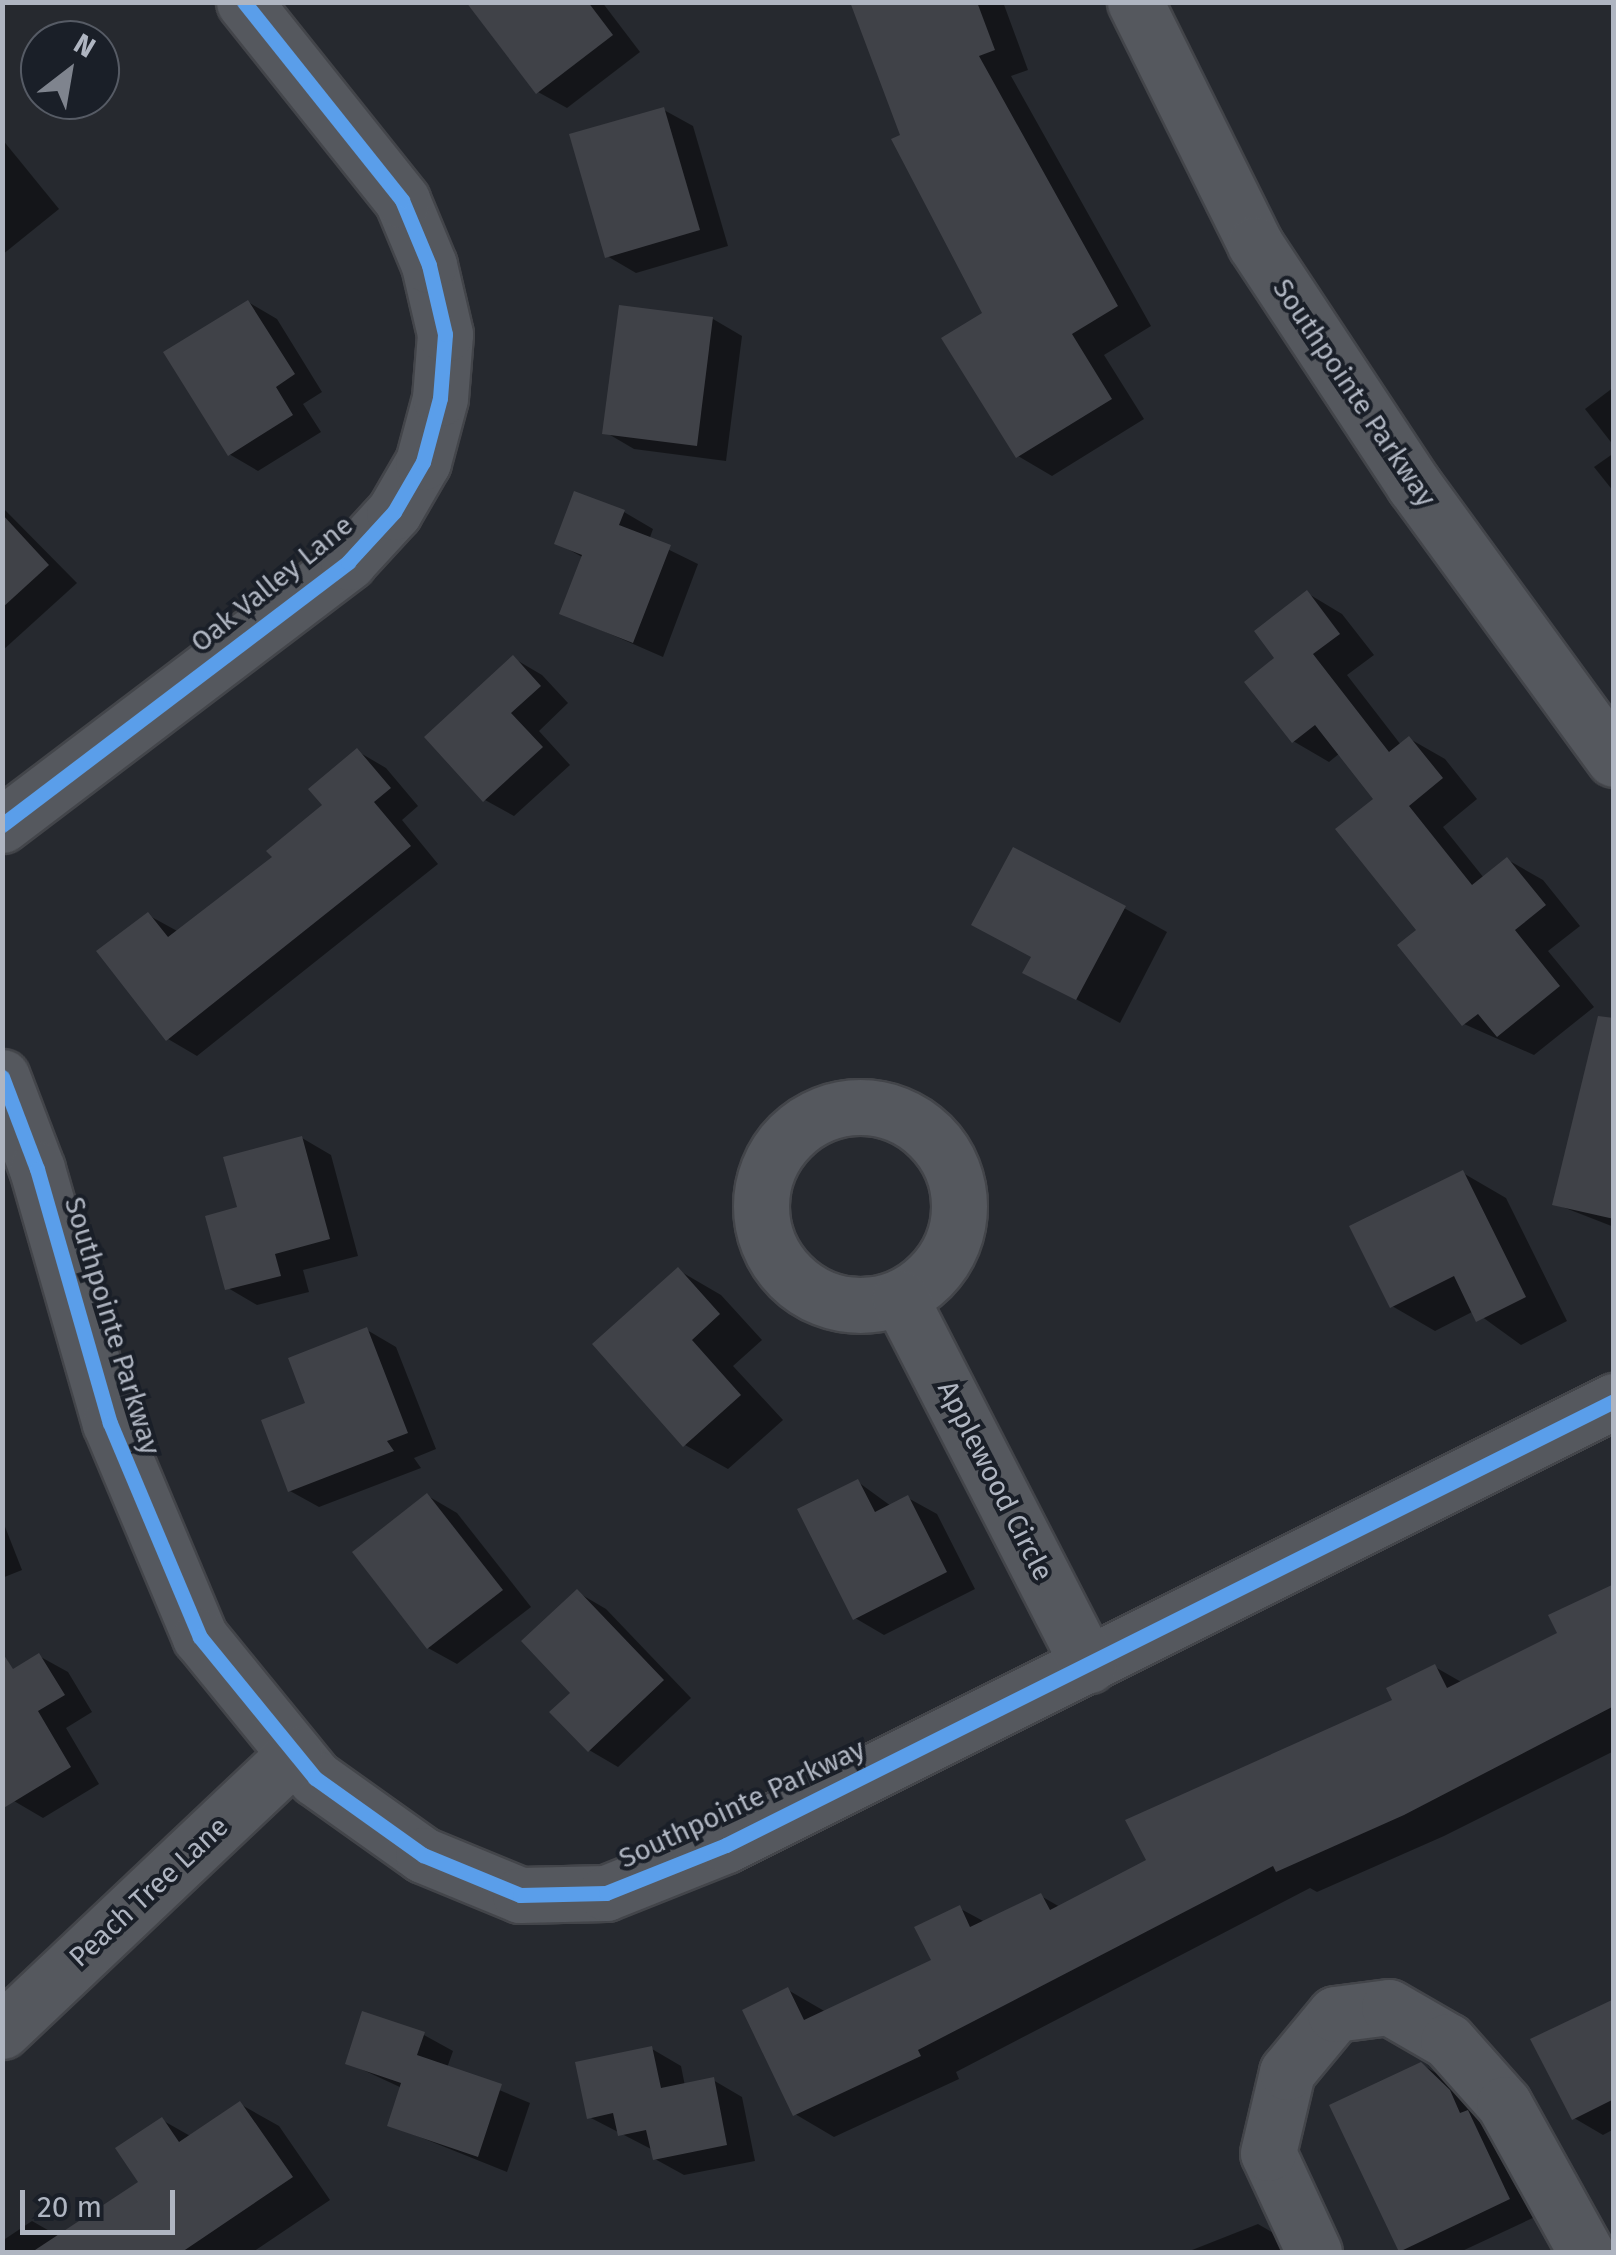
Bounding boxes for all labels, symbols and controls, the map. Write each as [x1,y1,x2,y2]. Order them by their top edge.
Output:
north arrow [20,20,120,120]
text: N [68,27,101,64]
street label: Southpointe Parkway [1265,273,1443,513]
street label: Oak Valley Lane [184,508,360,660]
street label: Southpointe Parkway [57,1193,167,1459]
street label: Applewood Circle [930,1375,1060,1587]
street label: Southpointe Parkway [614,1732,870,1876]
street label: Peach Tree Lane [63,1810,235,1974]
scale bar [25,2170,180,2232]
text: 20 m [37,2189,102,2225]

